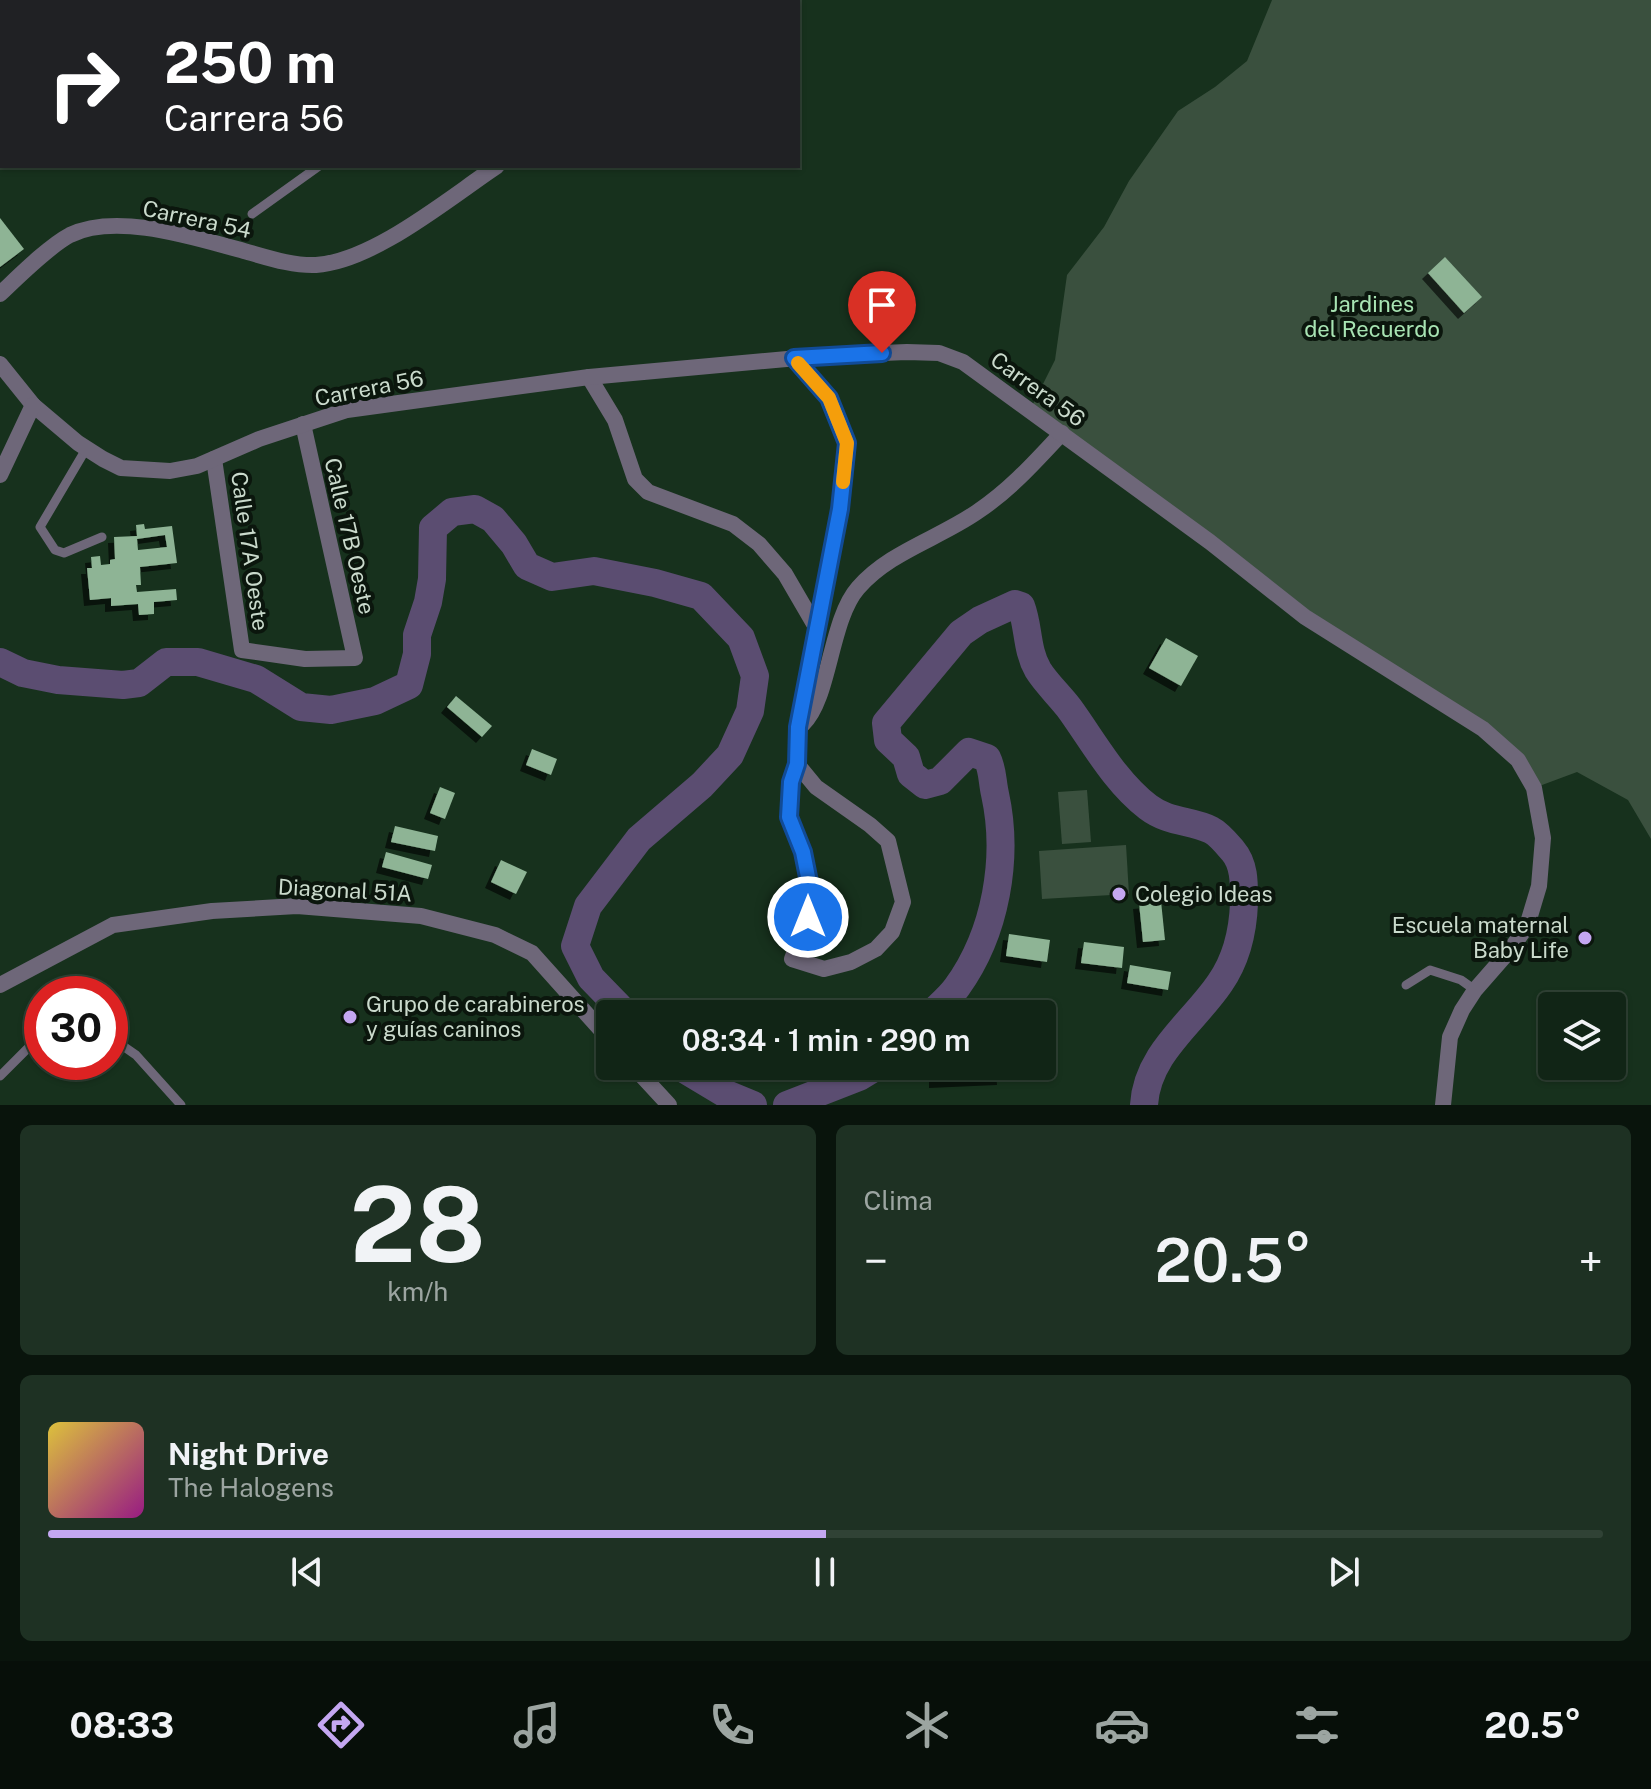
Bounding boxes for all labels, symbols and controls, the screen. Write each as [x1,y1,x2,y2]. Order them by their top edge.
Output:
text: 250 m [164,30,336,96]
icon: right [32,32,136,136]
text: Carrera 56 [164,97,344,139]
street label: Carrera 54 [140,195,254,243]
pin [848,271,916,353]
icon: arrive [860,283,904,327]
park label: Jardines del Recuerdo [1304,291,1440,342]
street label: Carrera 56 [986,346,1090,432]
street label: Carrera 56 [312,365,426,411]
street label: Calle 17B Oeste [319,455,381,617]
street label: Calle 17A Oeste [226,470,274,632]
street label: Diagonal 51A [277,874,413,906]
position arrow [766,875,850,959]
place label: Colegio Ideas [1135,881,1273,907]
marker: Colegio Ideas [1110,885,1128,903]
place label: Escuela maternal Baby Life [1392,912,1569,963]
marker: Escuela maternal Baby Life [1576,929,1594,947]
speed limit sign: 30 [24,976,128,1080]
place label: Grupo de carabineros y guías caninos [366,991,585,1042]
map controls [1538,992,1626,1080]
button: layers [1538,992,1626,1080]
marker: Grupo de carabineros y guías caninos [341,1008,359,1026]
text: 08:34 · 1 min · 290 m [682,1022,970,1058]
text: 28 [350,1163,486,1285]
text: Clima [864,1185,933,1216]
text: 20.5° [1155,1225,1312,1296]
text: − [864,1235,888,1287]
text: + [1579,1235,1603,1287]
text: km/h [387,1276,448,1307]
text: Night Drive [168,1436,329,1472]
text: The Halogens [168,1472,334,1503]
icon: previous [285,1550,329,1594]
icon: pause [803,1550,847,1594]
icon: next [1322,1550,1366,1594]
icon: directions [313,1697,369,1753]
icon: music [509,1697,565,1753]
icon: phone [704,1697,760,1753]
icon: climate [899,1697,955,1753]
icon: car [1094,1697,1150,1753]
icon: filters [1289,1697,1345,1753]
text: 08:33 [70,1704,174,1746]
text: 20.5° [1484,1704,1581,1746]

